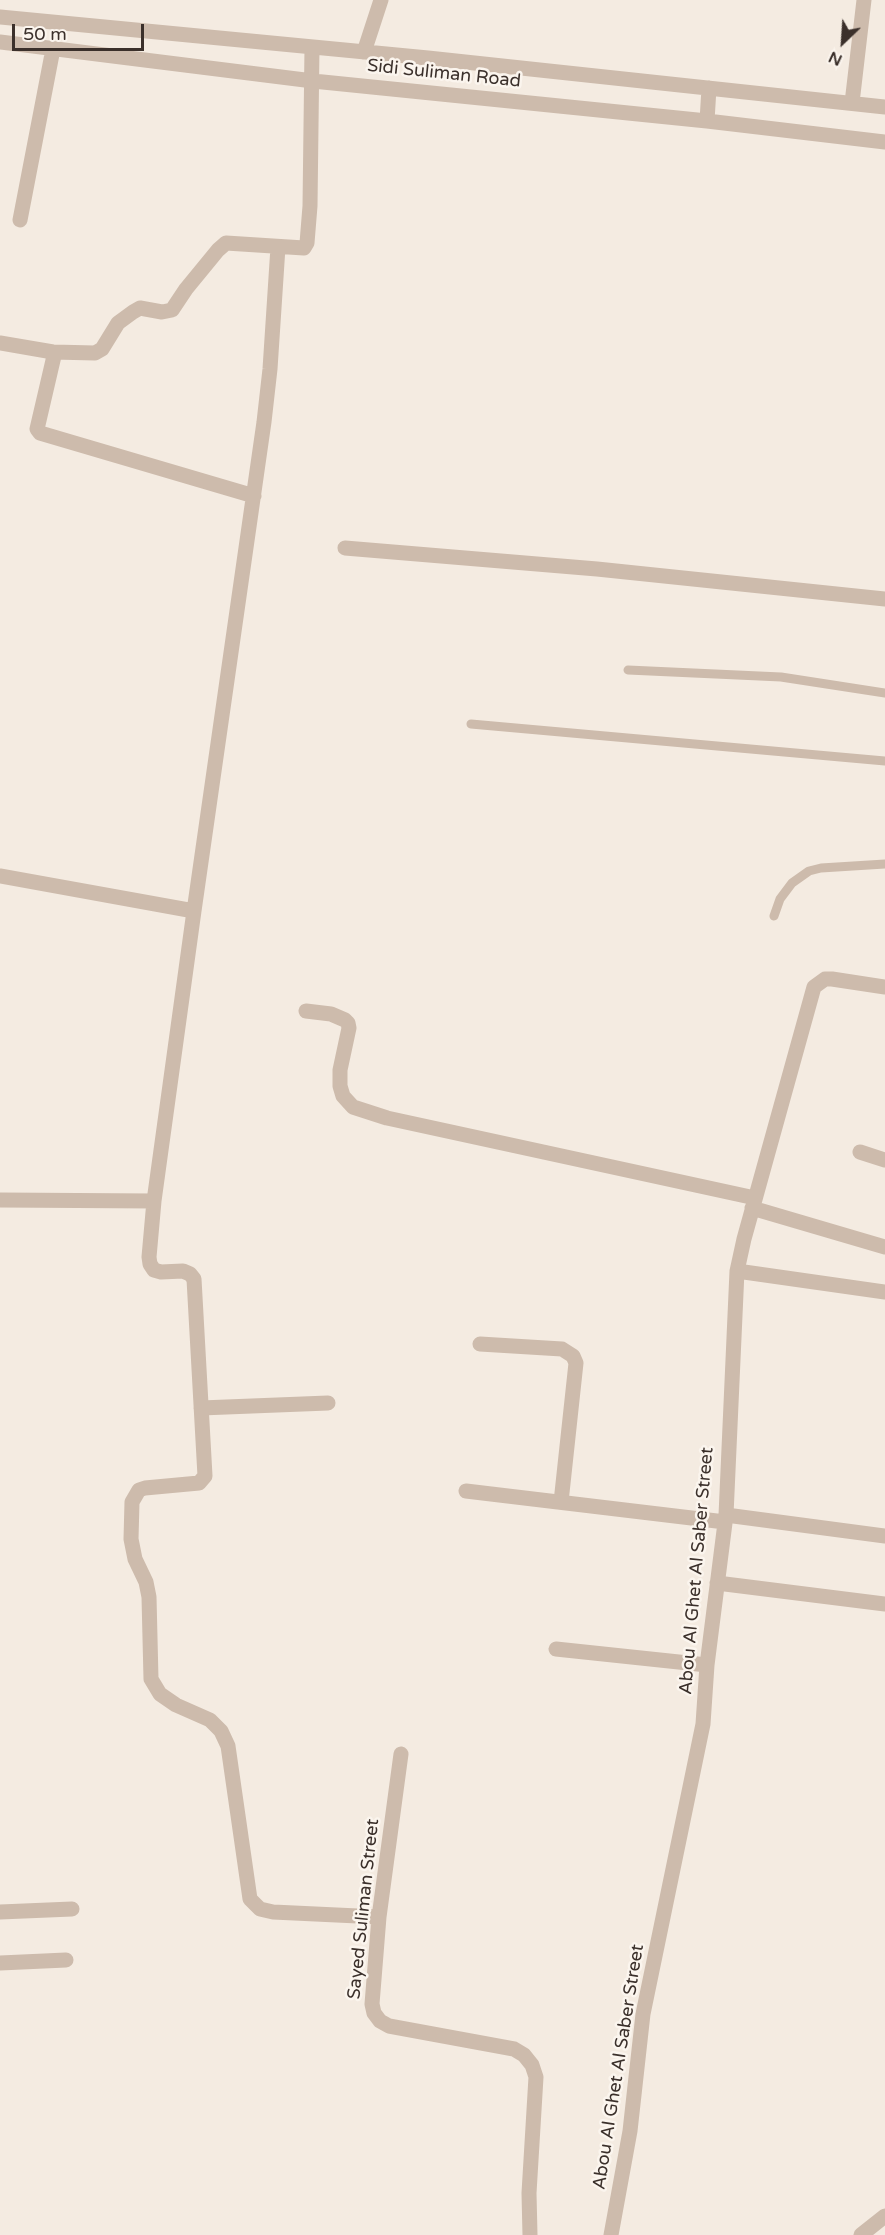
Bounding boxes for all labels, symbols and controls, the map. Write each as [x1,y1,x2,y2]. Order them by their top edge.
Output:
scale bar [15,12,147,50]
north arrow [813,12,873,72]
text: 50 m [23,23,67,45]
text: N [825,47,845,70]
street label: Sidi Suliman Road [366,55,522,93]
street label: Abou Al Ghet Al Saber Street [675,1446,719,1696]
street label: Sayed Suliman Street [344,1818,384,2000]
street label: Abou Al Ghet Al Saber Street [589,1943,649,2191]

